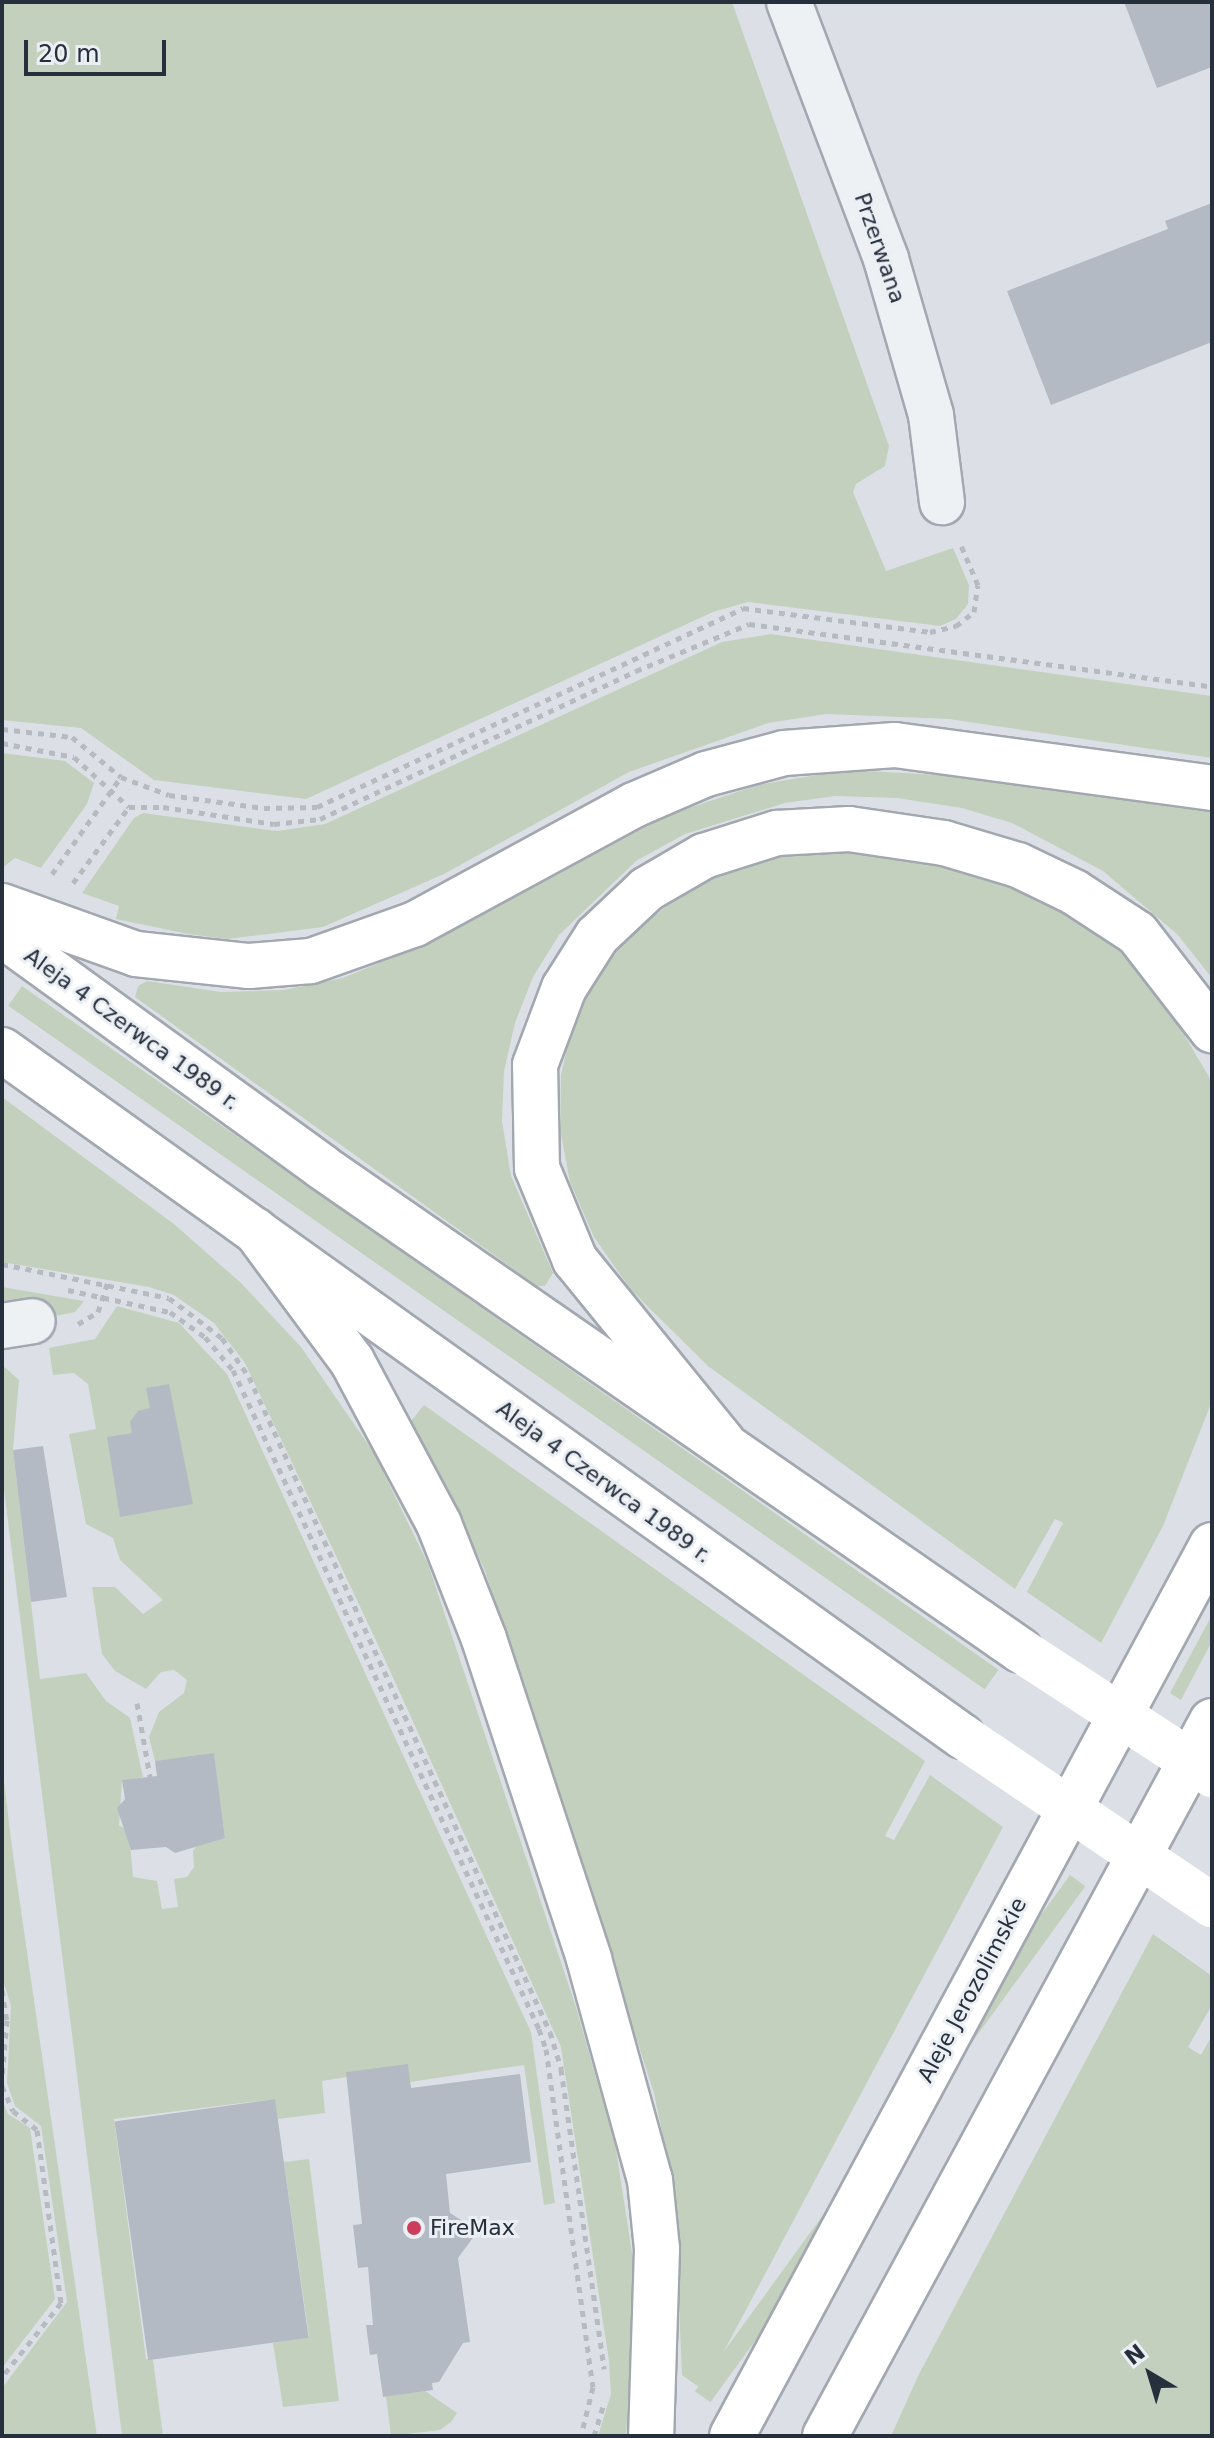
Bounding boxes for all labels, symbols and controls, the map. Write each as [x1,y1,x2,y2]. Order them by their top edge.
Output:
scale bar [28,24,170,74]
text: 20 m [38,40,100,68]
street label: Przerwana [849,189,911,307]
street label: Aleja 4 Czerwca 1989 r. [19,942,245,1116]
street label: Aleja 4 Czerwca 1989 r. [491,1395,717,1569]
street label: Aleje Jerozolimskie [912,1893,1032,2087]
place label: FireMax [430,2215,515,2241]
marker: FireMax [405,2219,423,2237]
north arrow [1110,2334,1190,2414]
text: N [1120,2339,1150,2370]

